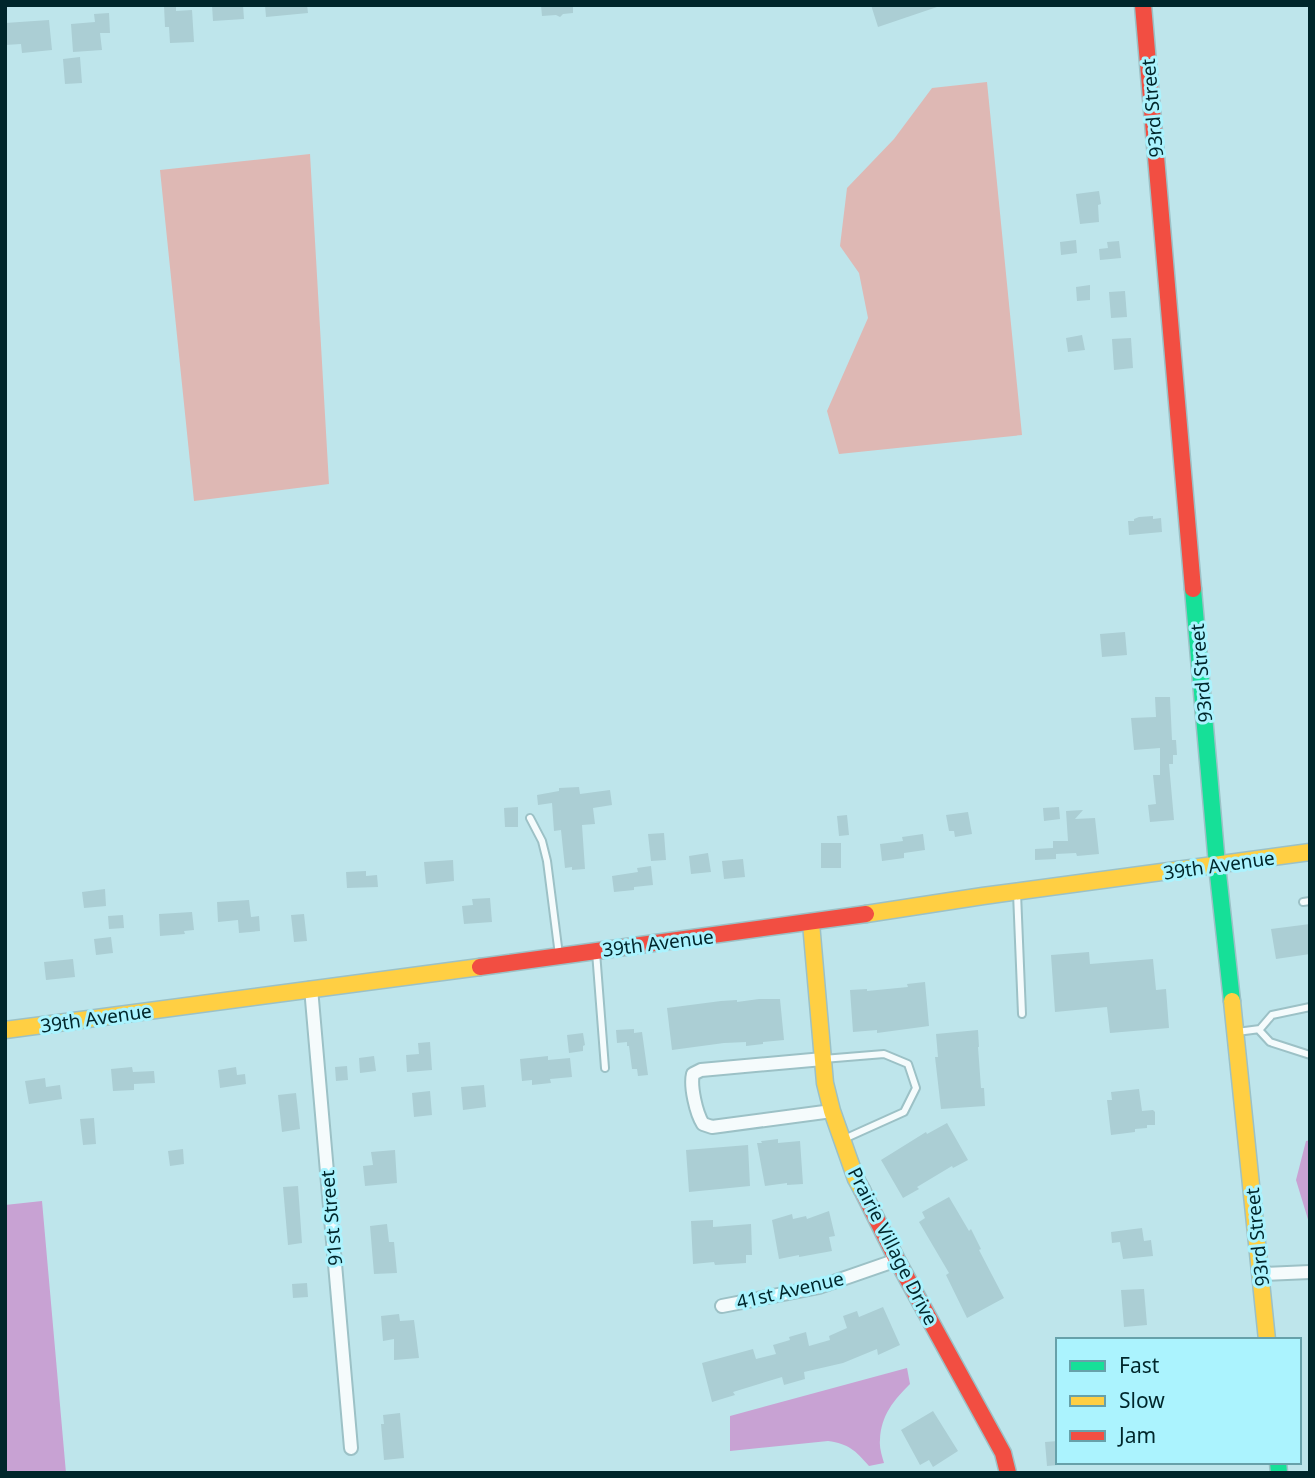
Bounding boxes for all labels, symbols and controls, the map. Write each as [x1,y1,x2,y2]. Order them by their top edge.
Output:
street label: 93rd Street [1135,57,1169,158]
street label: 93rd Street [1184,622,1218,723]
street label: 39th Avenue [1162,844,1276,886]
street label: 39th Avenue [601,923,715,963]
street label: 39th Avenue [39,997,153,1039]
street label: Prairie Village Drive [842,1163,944,1329]
street label: 91st Street [314,1169,348,1267]
street label: 93rd Street [1239,1186,1275,1288]
street label: 41st Avenue [734,1265,846,1315]
legend [1056,1338,1301,1464]
text: Fast [1119,1351,1160,1379]
text: Slow [1119,1386,1165,1414]
text: Jam [1117,1421,1156,1449]

